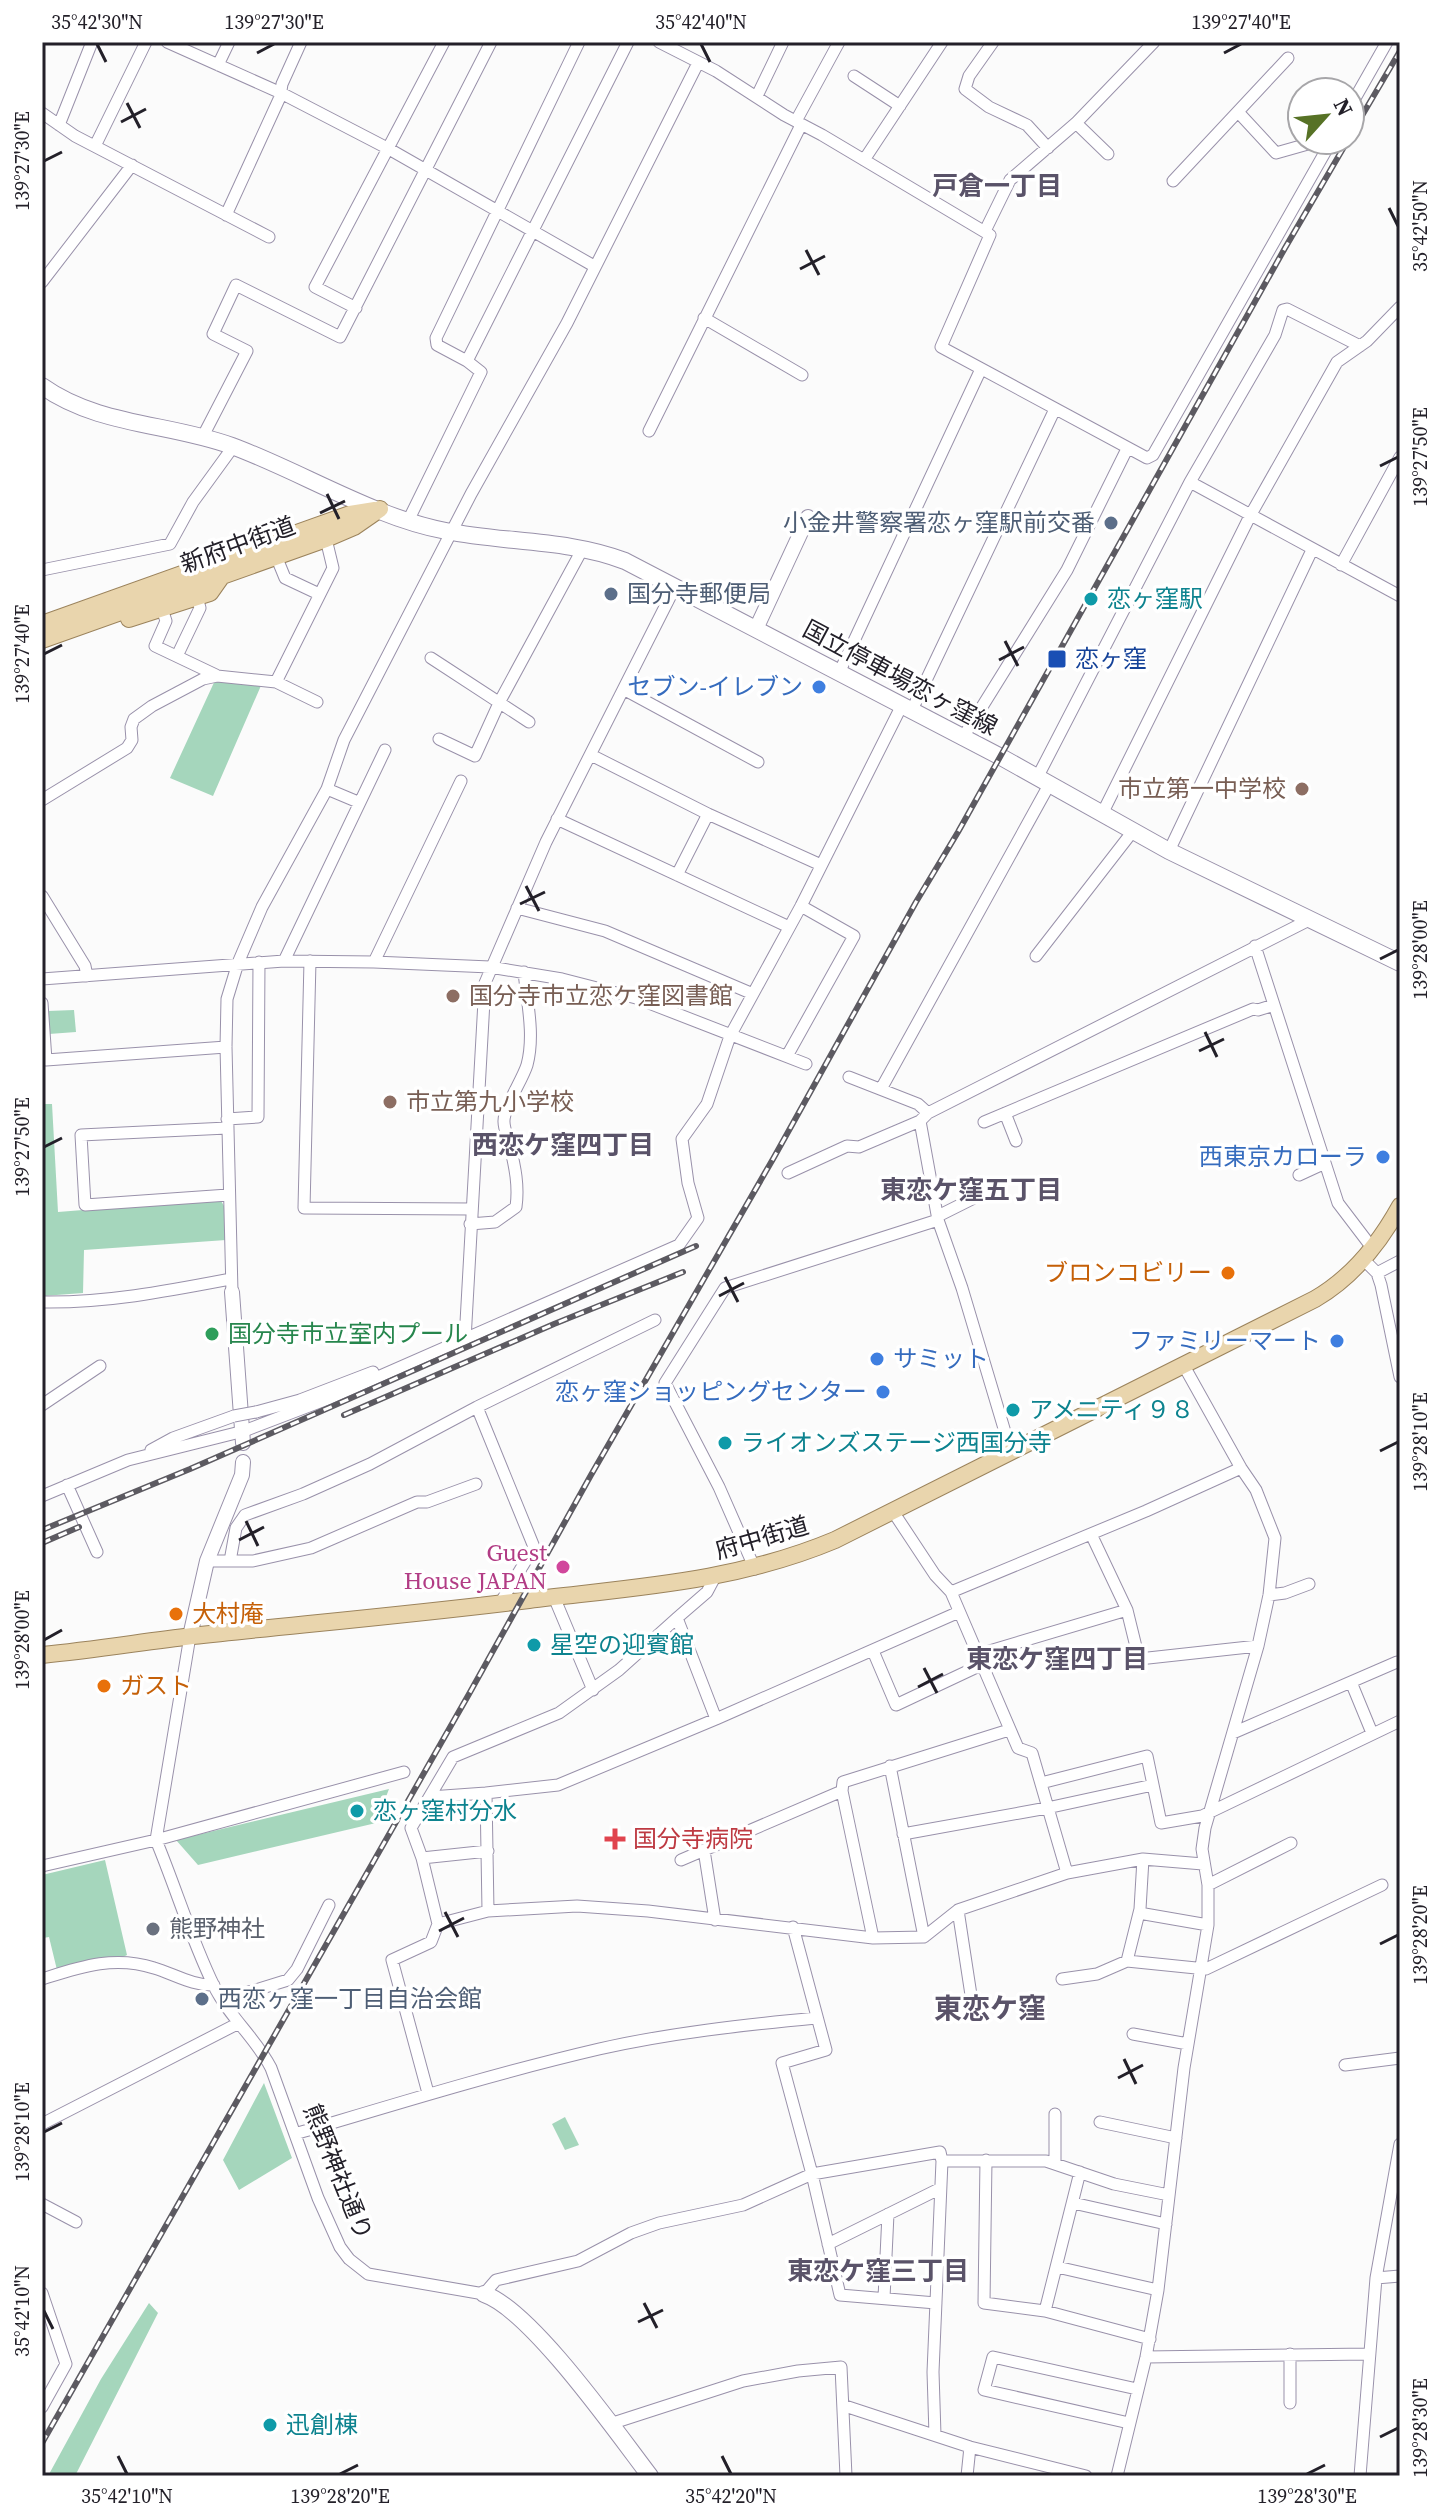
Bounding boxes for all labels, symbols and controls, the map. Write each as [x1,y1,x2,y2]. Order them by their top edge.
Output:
text: 35°42'30"N [51,8,143,36]
text: 139°27'30"E [224,8,324,36]
text: 35°42'40"N [655,8,747,36]
text: 139°27'40"E [1191,8,1291,36]
north arrow [1286,76,1366,156]
text: N [1327,93,1361,121]
text: 139°27'30"E [8,111,36,211]
district label: 戸倉一丁目 [932,168,1062,204]
text: 35°42'50"N [1406,180,1434,272]
text: 139°27'50"E [1406,407,1434,507]
place label: 小金井警察署恋ヶ窪駅前交番 [783,506,1095,539]
street label: 新府中街道 [176,509,300,581]
marker: 小金井警察署恋ヶ窪駅前交番 [1102,514,1120,532]
place label: 国分寺郵便局 [627,577,771,610]
place label: 恋ヶ窪駅 [1107,582,1203,615]
marker: 国分寺郵便局 [602,585,620,603]
marker: 恋ヶ窪駅 [1082,590,1100,608]
text: 139°27'40"E [8,604,36,704]
street label: 国立停車場恋ヶ窪線 [797,612,1003,743]
place label: 恋ヶ窪 [1075,642,1147,675]
marker: 恋ヶ窪 [1046,648,1068,670]
place label: セブン-イレブン [628,670,803,703]
marker: セブン-イレブン [810,678,828,696]
place label: 市立第一中学校 [1118,772,1286,805]
marker: 市立第一中学校 [1293,780,1311,798]
text: 139°28'00"E [1406,900,1434,1000]
place label: 国分寺市立恋ケ窪図書館 [469,979,733,1012]
marker: 国分寺市立恋ケ窪図書館 [444,987,462,1005]
place label: 市立第九小学校 [406,1085,574,1118]
marker: 市立第九小学校 [381,1093,399,1111]
text: 139°27'50"E [8,1097,36,1197]
district label: 西恋ケ窪四丁目 [472,1127,654,1163]
place label: 西東京カローラ [1199,1140,1367,1173]
marker: 西東京カローラ [1374,1148,1392,1166]
district label: 東恋ケ窪五丁目 [880,1172,1062,1208]
place label: ブロンコビリー [1044,1256,1212,1289]
marker: ブロンコビリー [1219,1264,1237,1282]
place label: 国分寺市立室内プール [228,1317,468,1350]
place label: ファミリーマート [1129,1324,1321,1357]
marker: 国分寺市立室内プール [203,1325,221,1343]
marker: ファミリーマート [1328,1332,1346,1350]
place label: サミット [893,1342,989,1375]
marker: サミット [868,1350,886,1368]
place label: 恋ヶ窪ショッピングセンター [555,1375,867,1408]
marker: 恋ヶ窪ショッピングセンター [874,1383,892,1401]
text: 139°28'10"E [1406,1392,1434,1492]
place label: アメニティ９８ [1029,1393,1194,1426]
marker: アメニティ９８ [1004,1401,1022,1419]
place label: ライオンズステージ西国分寺 [741,1426,1052,1459]
marker: ライオンズステージ西国分寺 [716,1434,734,1452]
street label: 府中街道 [711,1508,813,1567]
place label: Guest House JAPAN [404,1536,547,1597]
marker: Guest House JAPAN [554,1558,572,1576]
text: 139°28'00"E [8,1590,36,1690]
place label: 大村庵 [192,1597,264,1630]
marker: 大村庵 [167,1605,185,1623]
place label: 星空の迎賓館 [550,1628,694,1661]
marker: 星空の迎賓館 [525,1636,543,1654]
district label: 東恋ケ窪四丁目 [966,1641,1148,1677]
place label: ガスト [120,1669,192,1702]
marker: ガスト [95,1677,113,1695]
place label: 恋ヶ窪村分水 [373,1794,517,1827]
marker: 恋ヶ窪村分水 [348,1802,366,1820]
place label: 国分寺病院 [633,1822,753,1855]
marker: 国分寺病院 [604,1828,626,1850]
text: 139°28'20"E [1406,1885,1434,1985]
place label: 熊野神社 [169,1912,265,1945]
marker: 熊野神社 [144,1920,162,1938]
place label: 西恋ヶ窪一丁目自治会館 [218,1982,482,2015]
district label: 東恋ケ窪 [934,1989,1046,2027]
marker: 西恋ヶ窪一丁目自治会館 [193,1990,211,2008]
text: 139°28'10"E [8,2082,36,2182]
street label: 熊野神社通り [296,2099,381,2245]
district label: 東恋ケ窪三丁目 [787,2253,969,2289]
text: 35°42'10"N [8,2265,36,2357]
text: 139°28'30"E [1406,2378,1434,2478]
place label: 迅創棟 [286,2408,358,2441]
marker: 迅創棟 [261,2416,279,2434]
text: 35°42'10"N [81,2482,173,2510]
text: 139°28'20"E [290,2482,390,2510]
text: 35°42'20"N [685,2482,777,2510]
text: 139°28'30"E [1257,2482,1357,2510]

